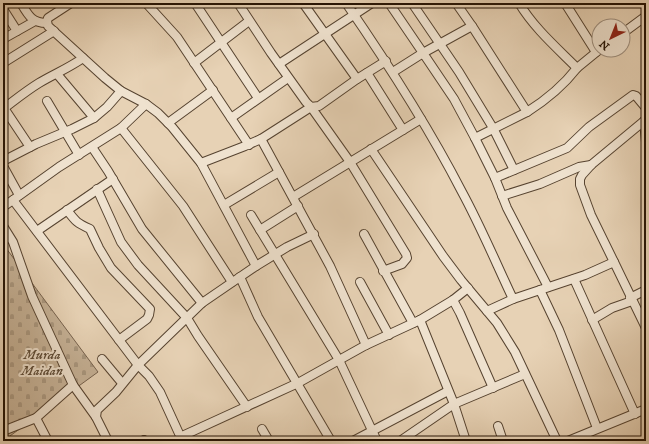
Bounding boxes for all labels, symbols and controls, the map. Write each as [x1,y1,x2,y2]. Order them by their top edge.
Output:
north arrow [591,18,631,58]
text: N [597,36,613,53]
park label: Murda Maidan [20,346,63,380]

